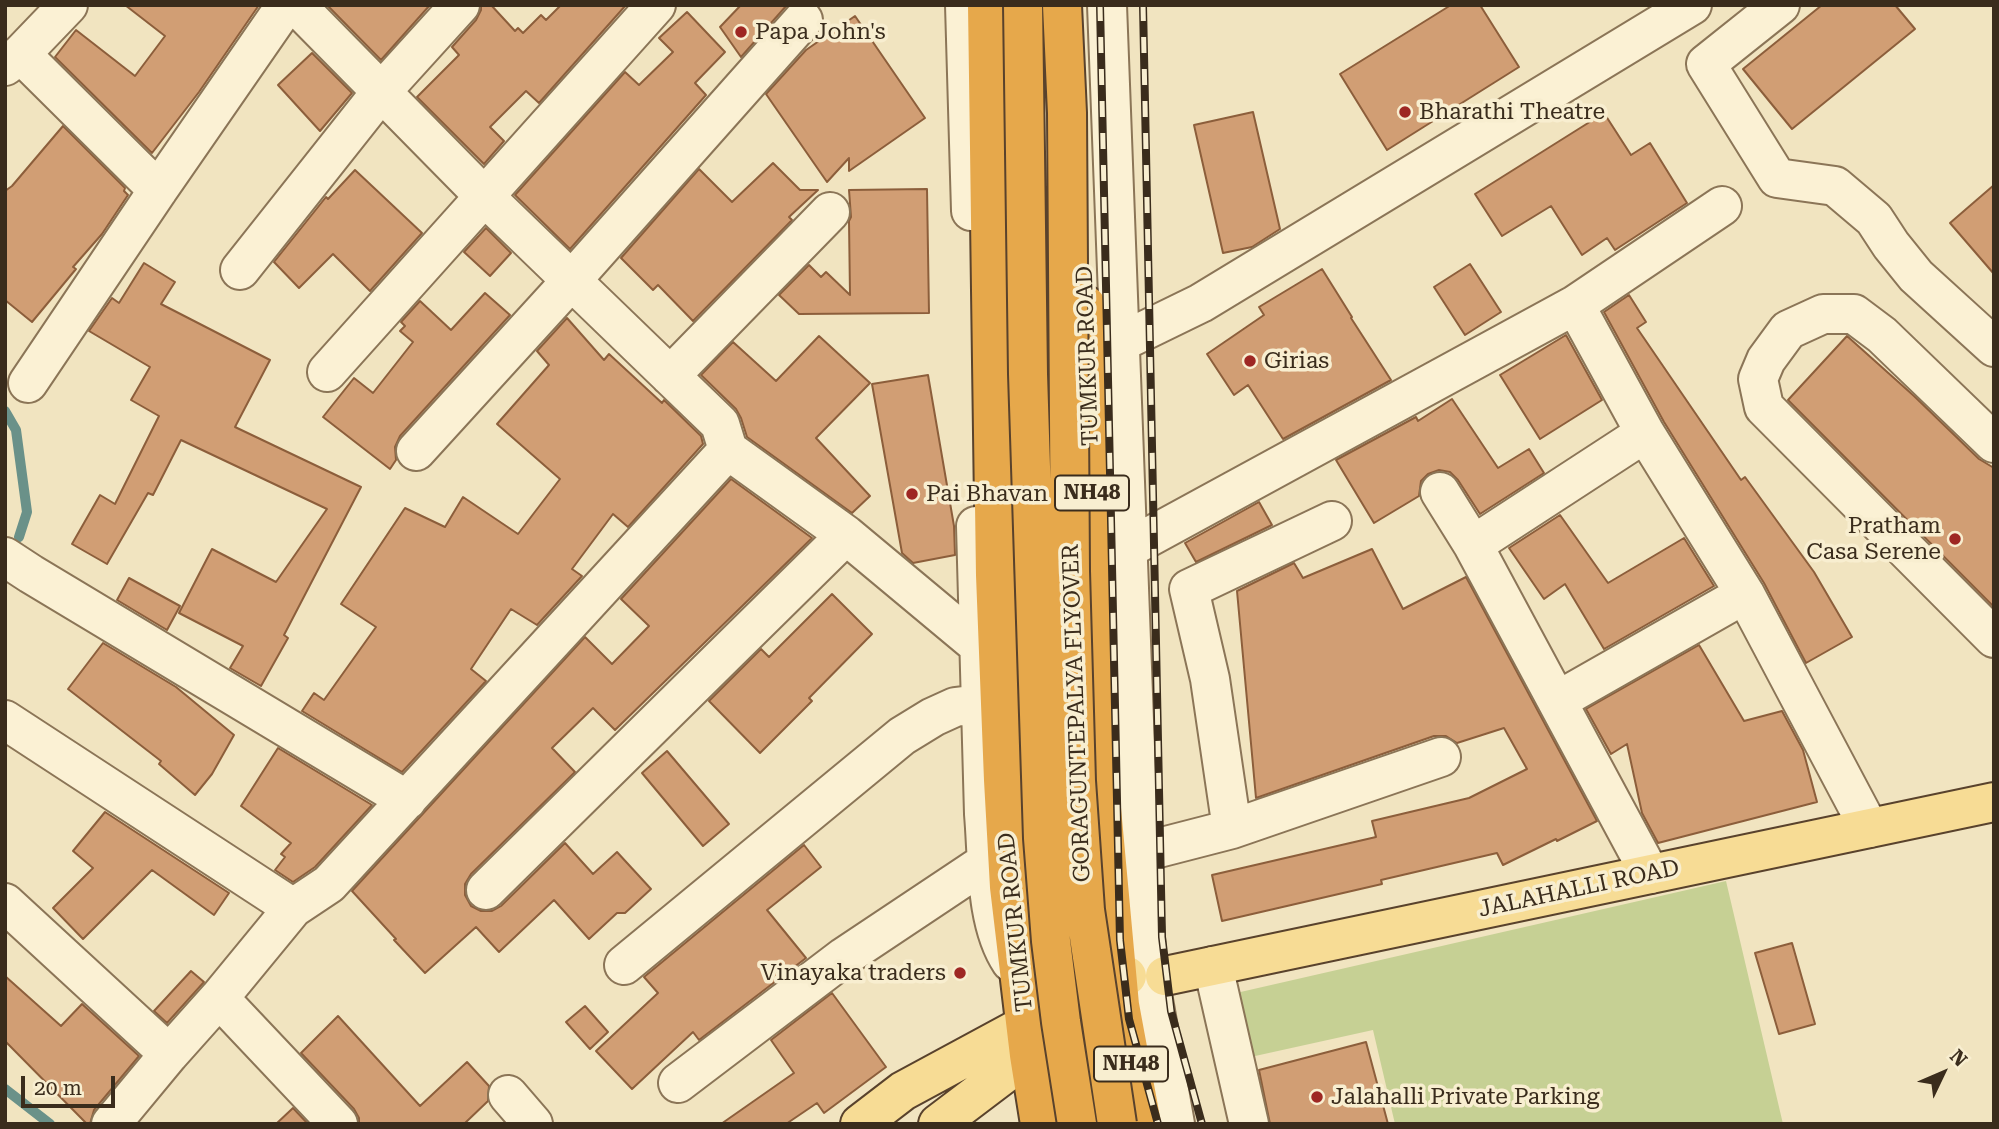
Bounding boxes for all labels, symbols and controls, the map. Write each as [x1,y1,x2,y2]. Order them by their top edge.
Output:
place label: Papa John's [755,18,886,46]
marker: Papa John's [733,24,749,40]
place label: Bharathi Theatre [1419,98,1605,126]
marker: Bharathi Theatre [1397,104,1413,120]
street label: TUMKUR ROAD [1071,265,1105,447]
place label: Girias [1264,347,1329,375]
marker: Girias [1242,353,1258,369]
road number: NH48 [1055,476,1129,510]
place label: Pai Bhavan [926,480,1048,508]
marker: Pai Bhavan [904,486,920,502]
place label: Pratham Casa Serene [1806,512,1941,566]
marker: Pratham Casa Serene [1947,531,1963,547]
street label: GORAGUNTEPALYA FLYOVER [1057,543,1097,883]
street label: TUMKUR ROAD [993,831,1039,1013]
street label: JALAHALLI ROAD [1476,854,1682,924]
place label: Vinayaka traders [760,959,946,987]
marker: Vinayaka traders [952,965,968,981]
north arrow [1908,1038,1978,1108]
text: N [1945,1045,1972,1071]
road number: NH48 [1094,1046,1168,1082]
scale bar [24,1062,119,1106]
text: 20 m [34,1076,82,1100]
place label: Jalahalli Private Parking [1331,1083,1600,1111]
marker: Jalahalli Private Parking [1309,1089,1325,1105]

